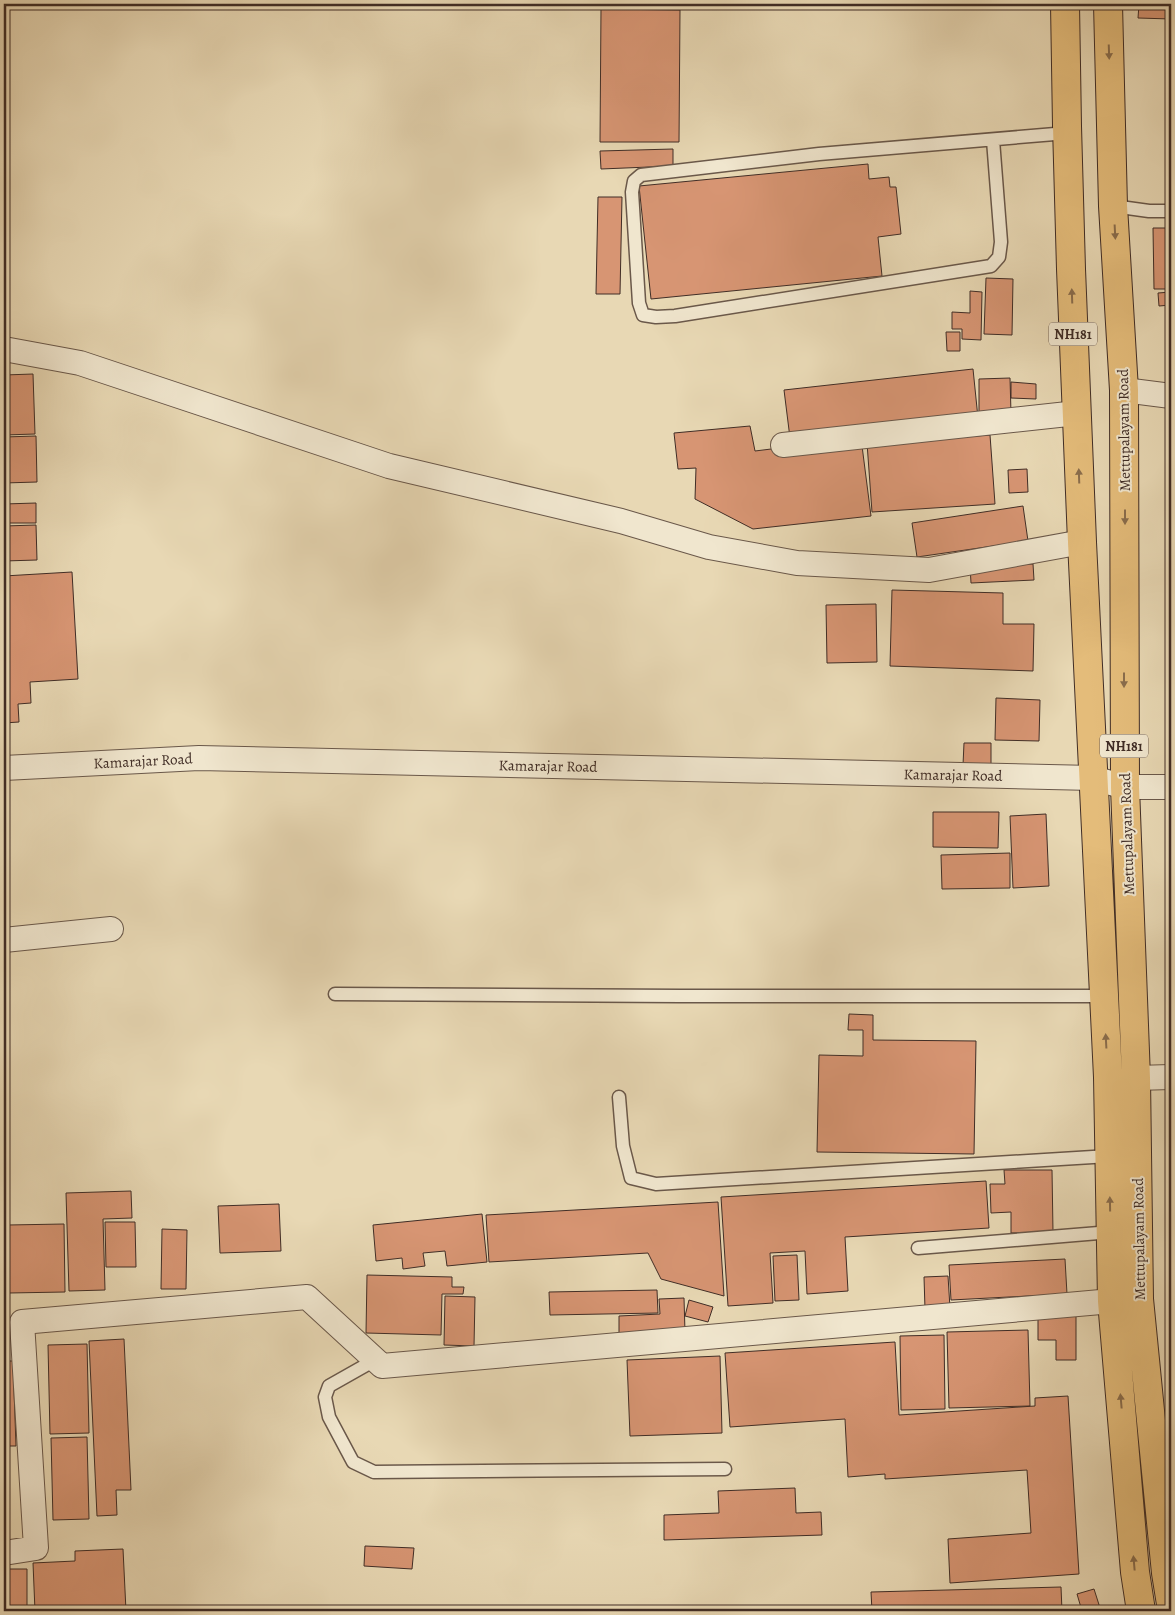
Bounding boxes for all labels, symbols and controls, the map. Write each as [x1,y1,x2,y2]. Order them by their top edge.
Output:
one-way arrow [1105,45,1113,61]
one-way arrow [1111,225,1119,241]
one-way arrow [1067,288,1075,304]
road number: NH181 [1049,322,1097,346]
street label: Mettupalayam Road [1113,368,1135,491]
one-way arrow [1075,468,1083,484]
one-way arrow [1121,509,1129,525]
one-way arrow [1120,672,1128,688]
road number: NH181 [1100,734,1148,758]
street label: Kamarajar Road [93,748,194,774]
street label: Kamarajar Road [498,755,599,777]
street label: Kamarajar Road [903,764,1004,786]
street label: Mettupalayam Road [1115,771,1139,896]
one-way arrow [1101,1033,1109,1049]
street label: Mettupalayam Road [1128,1177,1150,1300]
one-way arrow [1106,1196,1114,1212]
one-way arrow [1116,1393,1124,1409]
one-way arrow [1130,1555,1138,1571]

